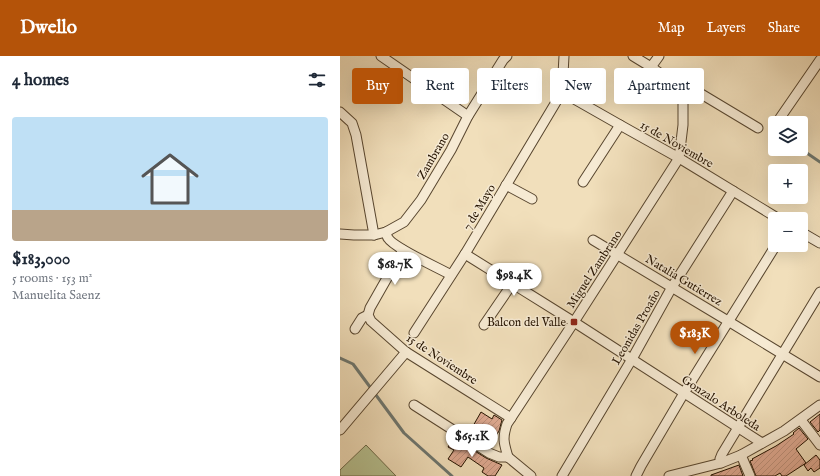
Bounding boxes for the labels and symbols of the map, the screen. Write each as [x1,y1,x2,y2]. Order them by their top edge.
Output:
street label: 15 de Noviembre [638,117,716,172]
street label: Zambrano [414,130,453,182]
street label: 7 de Mayo [460,181,499,233]
street label: Miguel Zambrano [564,227,626,311]
pin: $68.7K [362,252,428,286]
street label: Natalia Gutierrez [642,252,725,310]
pin: $98.4K [481,263,547,297]
street label: Leonidas Proaño [609,286,664,368]
place label: Balcon del Valle [487,315,566,330]
marker: Balcon del Valle [569,317,579,327]
pin: $183K [667,321,723,355]
street label: 15 de Noviembre [403,331,481,388]
street label: Gonzalo Arboleda [678,372,764,435]
pin: $65.1K [439,424,505,458]

